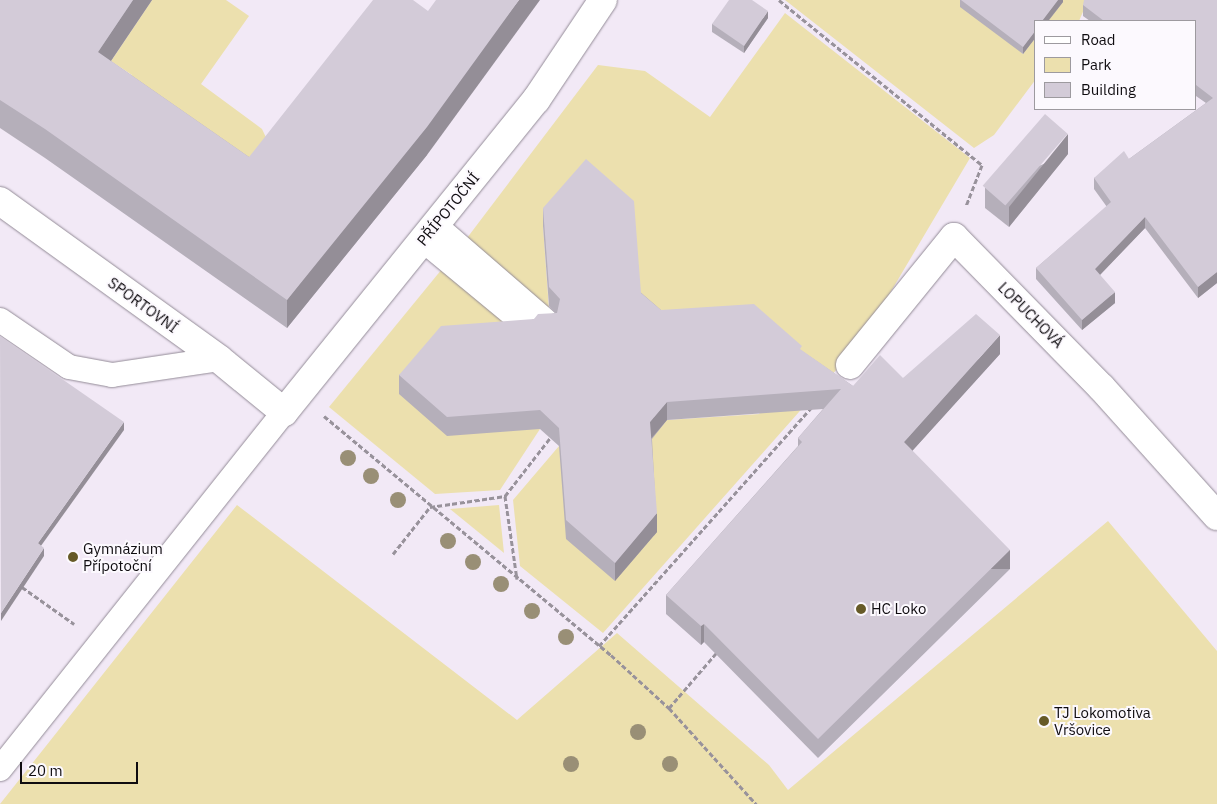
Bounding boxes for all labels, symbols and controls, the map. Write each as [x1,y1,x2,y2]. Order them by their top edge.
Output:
legend [1034,20,1197,110]
text: Road [1081,30,1116,49]
text: Park [1081,55,1111,74]
text: Building [1081,80,1136,99]
street label: PŘÍPOTOČNÍ [413,169,483,249]
street label: SPORTOVNÍ [104,274,182,336]
street label: LOPUCHOVÁ [994,278,1068,352]
place label: Gymnázium Přípotoční [83,539,163,574]
marker: Gymnázium Přípotoční [67,551,79,563]
place label: HC Loko [871,600,926,618]
marker: HC Loko [855,603,867,615]
place label: TJ Lokomotiva Vršovice [1054,703,1151,738]
marker: TJ Lokomotiva Vršovice [1038,715,1050,727]
scale bar [22,752,140,784]
text: 20 m [28,761,63,780]

